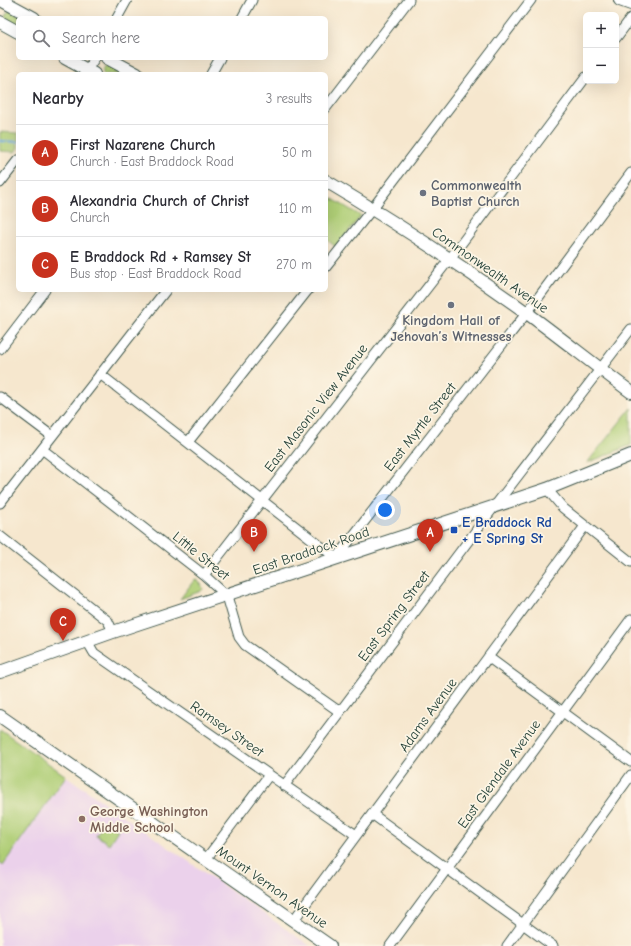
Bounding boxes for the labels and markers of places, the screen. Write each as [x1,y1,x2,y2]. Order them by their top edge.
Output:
place label: Commonwealth Baptist Church [431,177,522,210]
marker: Commonwealth Baptist Church [418,188,428,198]
marker: Kingdom Hall of Jehovah’s Witnesses [446,300,456,310]
place label: Kingdom Hall of Jehovah’s Witnesses [390,312,512,345]
place label: E Braddock Rd + E Spring St [462,514,552,547]
pin: B [241,519,267,552]
pin: A [417,519,443,552]
marker: E Braddock Rd + E Spring St [449,525,459,535]
pin: C [50,608,76,641]
place label: George Washington Middle School [90,803,208,836]
marker: George Washington Middle School [77,814,87,824]

